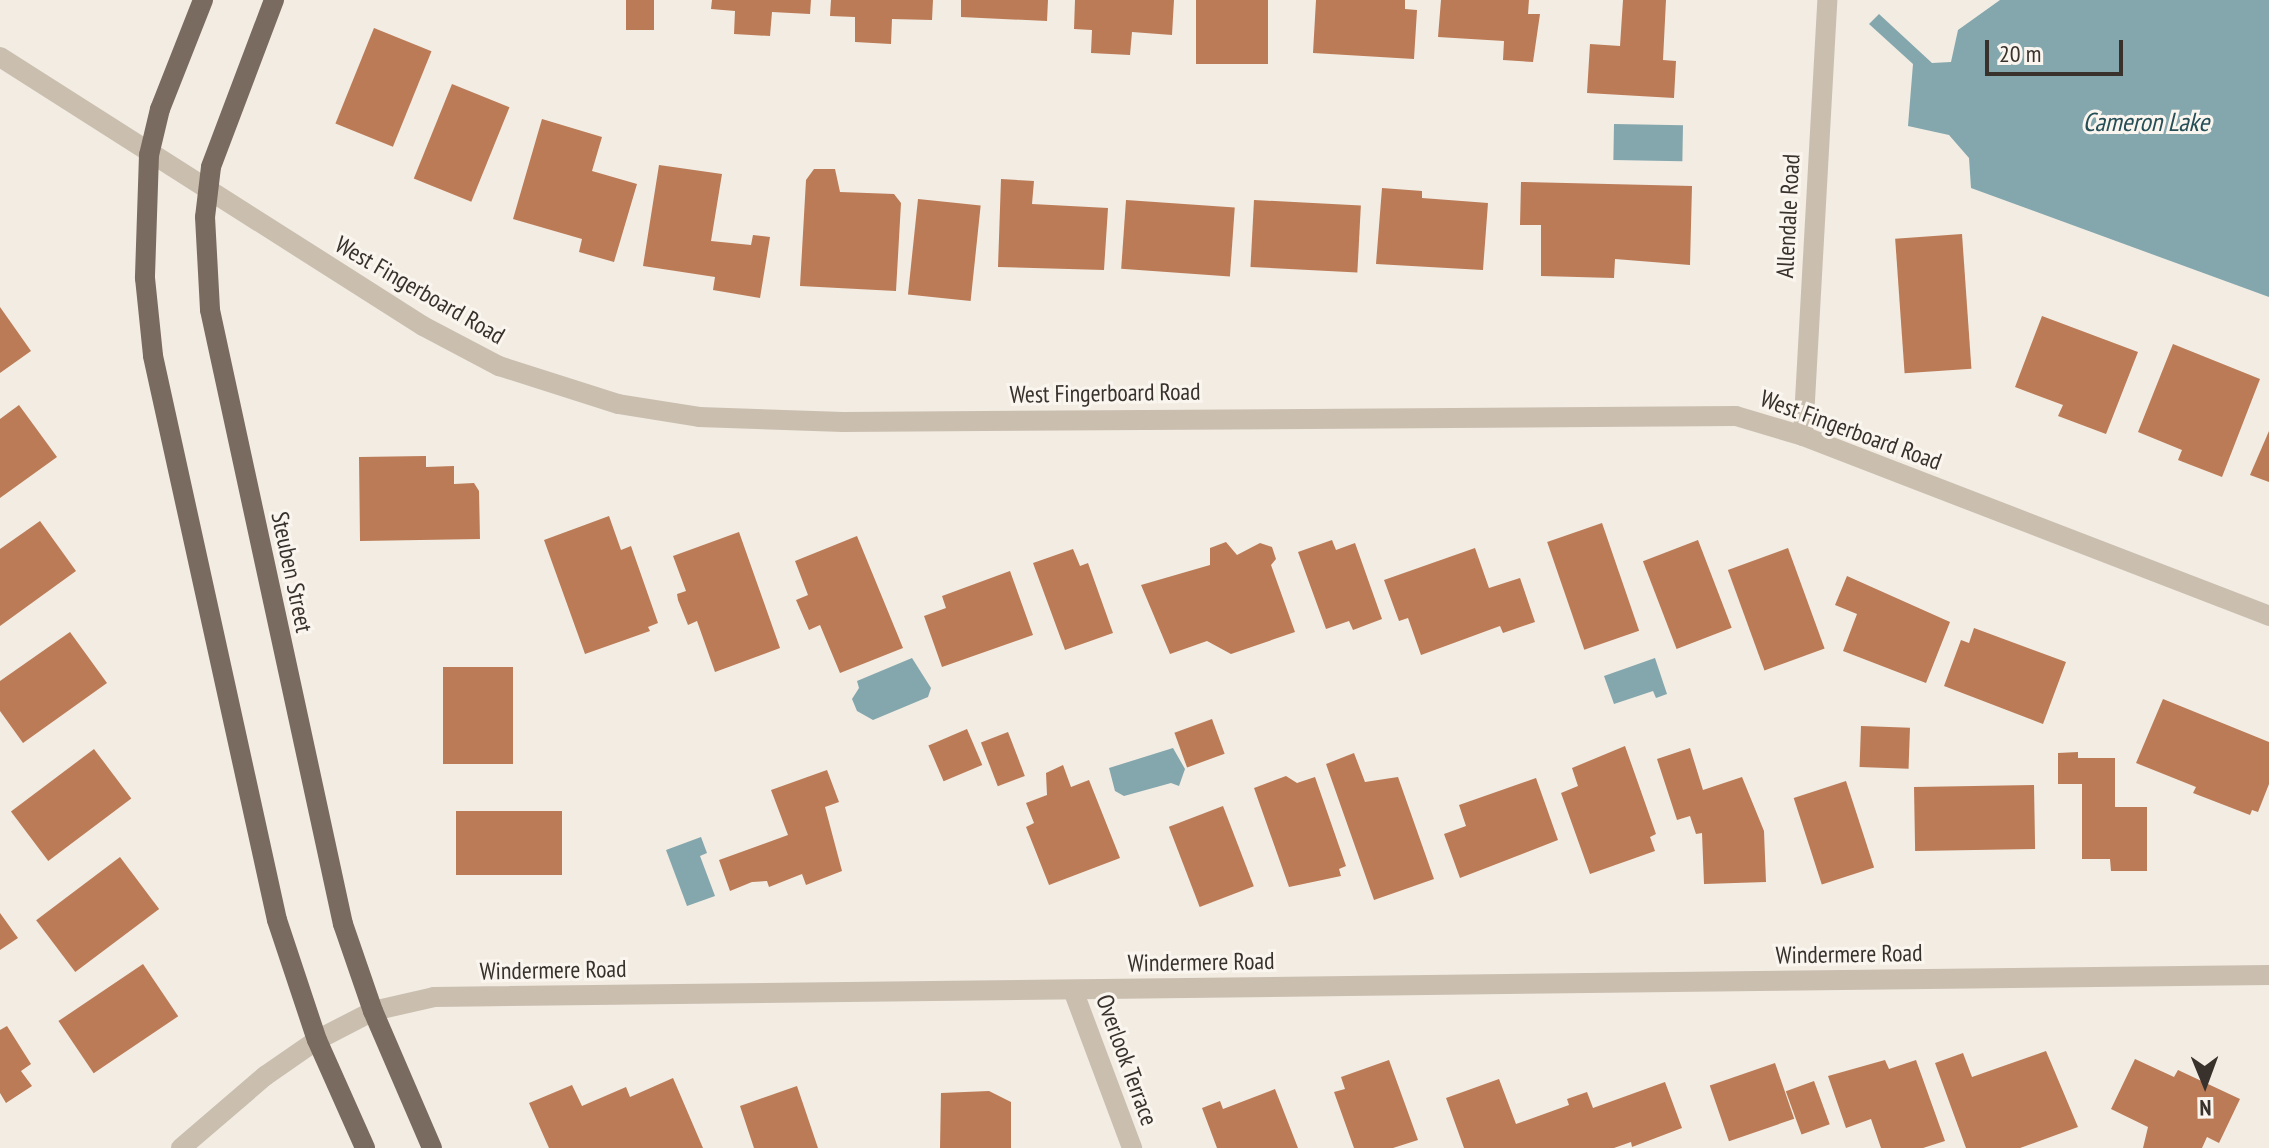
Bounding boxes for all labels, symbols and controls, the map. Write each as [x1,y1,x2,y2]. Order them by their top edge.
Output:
scale bar [1989,24,2127,74]
text: 20 m [1999,38,2041,69]
water label: Cameron Lake [2083,106,2209,138]
street label: Allendale Road [1770,153,1806,279]
street label: West Fingerboard Road [330,230,510,350]
street label: West Fingerboard Road [1009,377,1201,409]
street label: West Fingerboard Road [1756,384,1946,476]
street label: Steuben Street [265,509,319,635]
street label: Windermere Road [1775,938,1923,970]
street label: Windermere Road [1127,946,1275,978]
street label: Windermere Road [479,954,627,986]
street label: Overlook Terrace [1090,990,1164,1130]
north arrow [2165,1044,2245,1124]
text: N [2199,1094,2212,1122]

